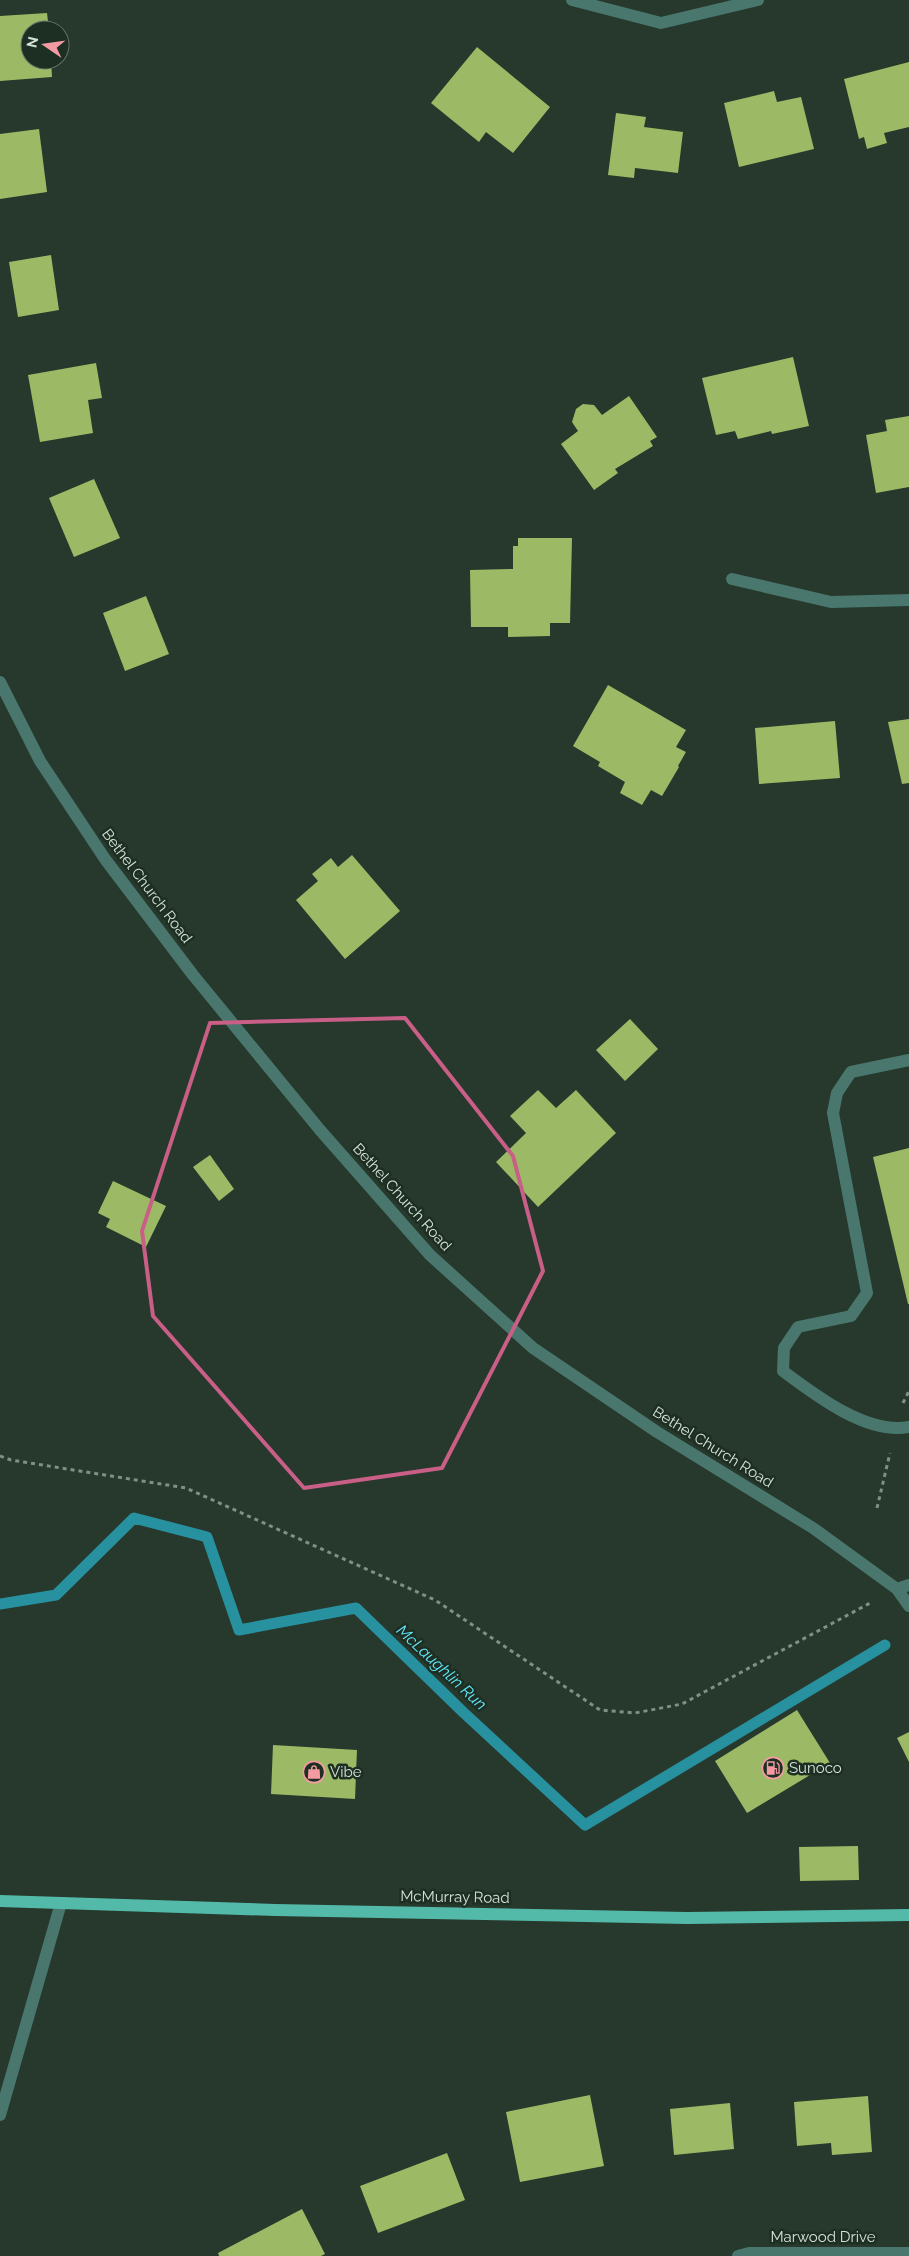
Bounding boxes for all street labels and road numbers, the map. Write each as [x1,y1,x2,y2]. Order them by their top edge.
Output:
street label: Bethel Church Road [98,825,196,947]
street label: Bethel Church Road [349,1140,455,1254]
street label: Bethel Church Road [649,1403,777,1491]
street label: McMurray Road [400,1887,510,1907]
street label: Marwood Drive [770,2228,876,2246]

